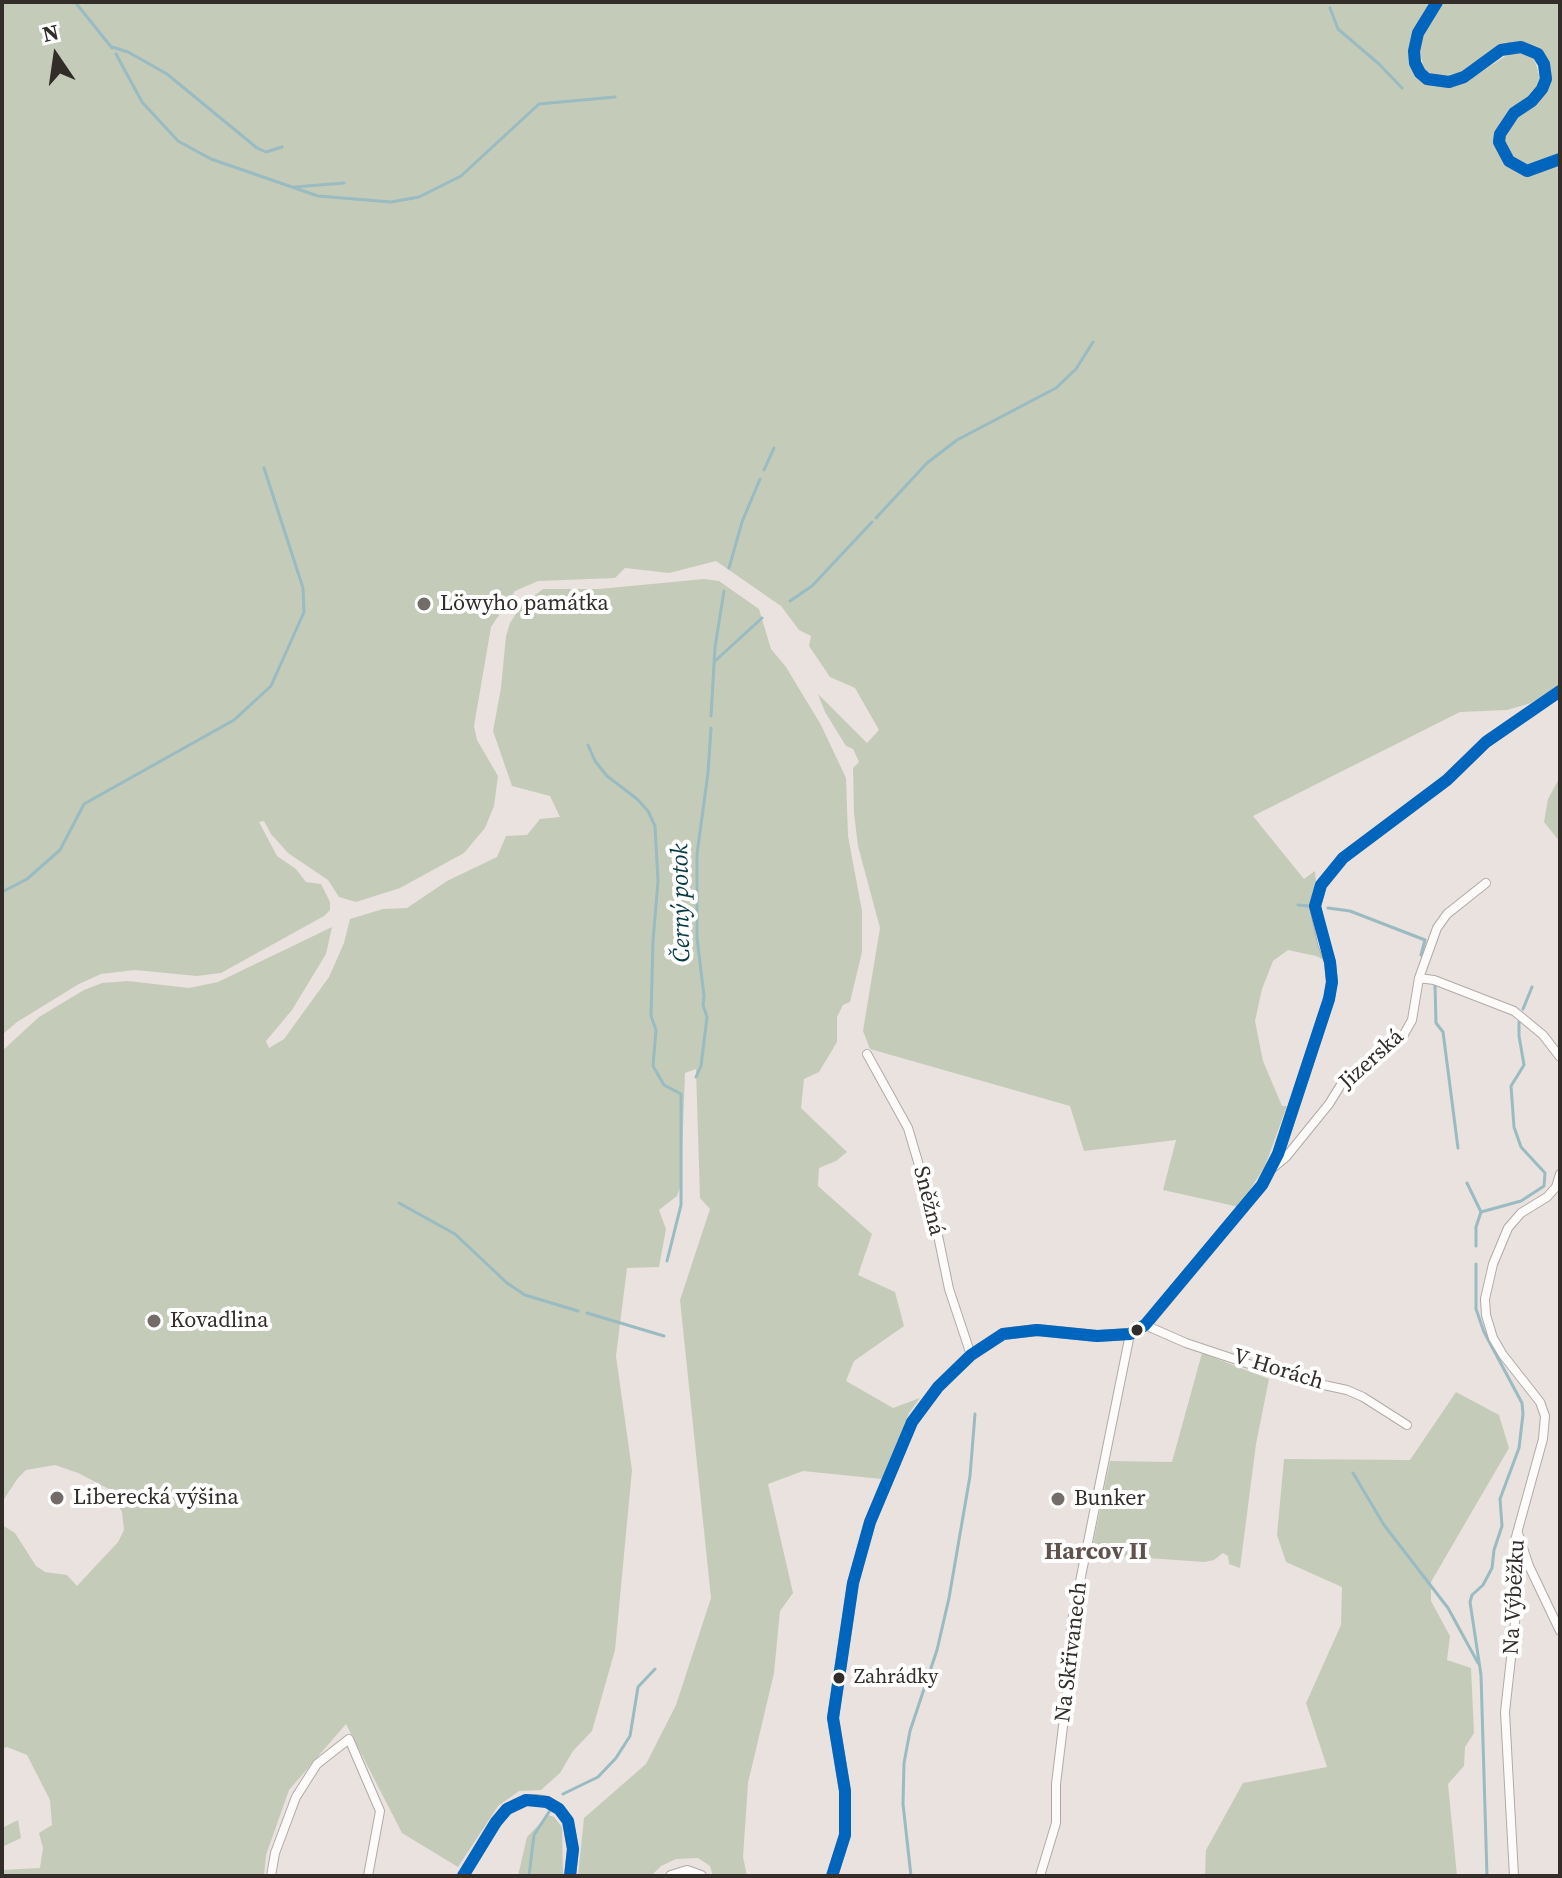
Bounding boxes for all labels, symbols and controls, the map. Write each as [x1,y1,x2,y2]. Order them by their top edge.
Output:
north arrow [16,16,96,96]
text: N [39,16,62,49]
place label: Löwyho památka [440,591,609,617]
marker: Löwyho památka [415,595,433,613]
water label: Černý potok [667,843,697,963]
street label: Jizerská [1334,1024,1410,1096]
street label: Sněžná [907,1164,949,1238]
place label: Kovadlina [170,1308,268,1334]
marker: Kovadlina [145,1312,163,1330]
unlabelled marker [1129,1322,1145,1338]
street label: V Horách [1230,1344,1326,1396]
place label: Liberecká výšina [73,1485,239,1511]
place label: Bunker [1074,1486,1146,1512]
marker: Liberecká výšina [48,1489,66,1507]
marker: Bunker [1049,1490,1067,1508]
district label: Harcov II [1044,1539,1148,1567]
street label: Na Výběžku [1499,1539,1531,1655]
street label: Na Skřivanech [1050,1580,1094,1724]
place label: Zahrádky [854,1666,938,1690]
marker: Zahrádky [831,1670,847,1686]

